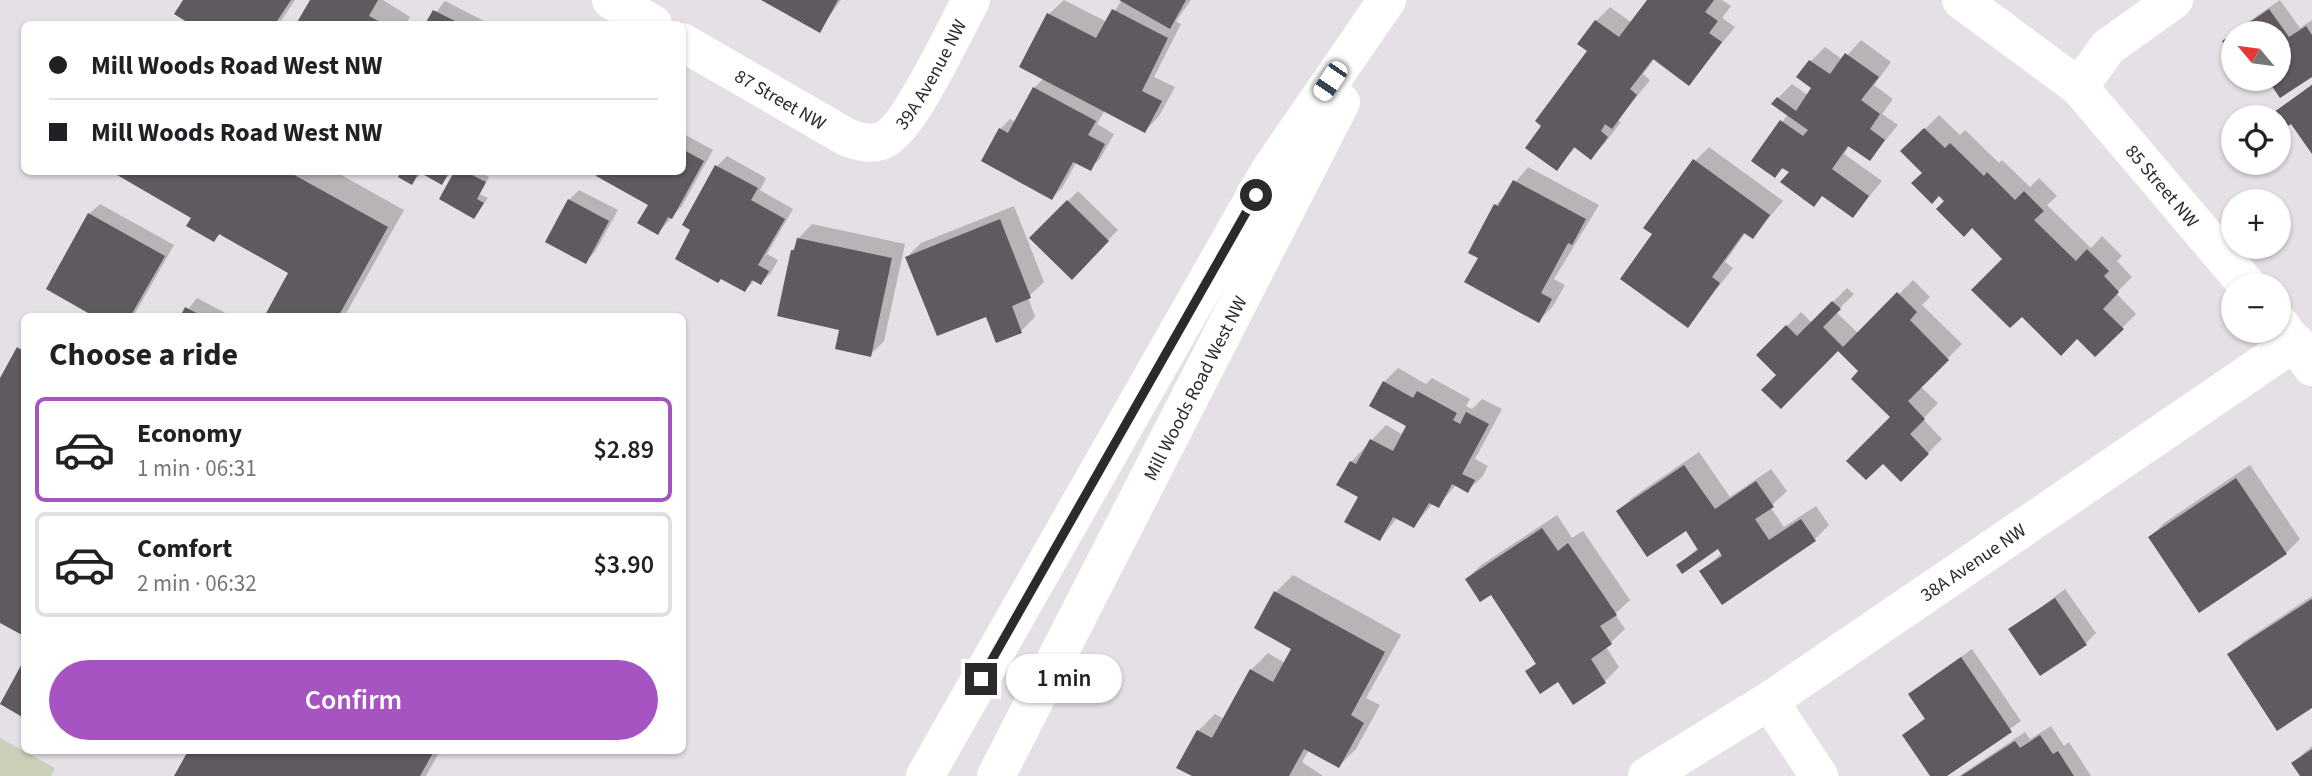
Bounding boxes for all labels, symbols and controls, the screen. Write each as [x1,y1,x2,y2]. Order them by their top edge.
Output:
street label: 39A Avenue NW [889,15,974,136]
north arrow [2221,21,2291,91]
map controls [2221,21,2291,343]
text: Mill Woods Road West NW [91,47,383,84]
car [1310,58,1351,104]
street label: 87 Street NW [729,63,831,137]
button: locate [2221,105,2291,175]
text: Mill Woods Road West NW [91,114,383,151]
street label: 85 Street NW [2118,139,2205,234]
route start [1240,179,1272,211]
button: + [2221,189,2291,259]
button: − [2221,273,2291,343]
street label: Mill Woods Road West NW [1138,292,1255,486]
text: Choose a ride [49,332,238,378]
text: Economy [137,415,242,452]
icon: car [53,418,116,481]
text: $2.89 [593,431,654,468]
text: 1 min · 06:31 [137,452,257,485]
street label: 38A Avenue NW [1915,517,2032,609]
text: Comfort [137,530,232,567]
icon: car [53,533,116,596]
text: $3.90 [593,546,654,583]
text: 2 min · 06:32 [137,567,257,600]
callout: 1 min [1006,654,1121,704]
button: Confirm [49,660,658,740]
text: 1 min [1037,662,1091,695]
route end [965,663,997,695]

